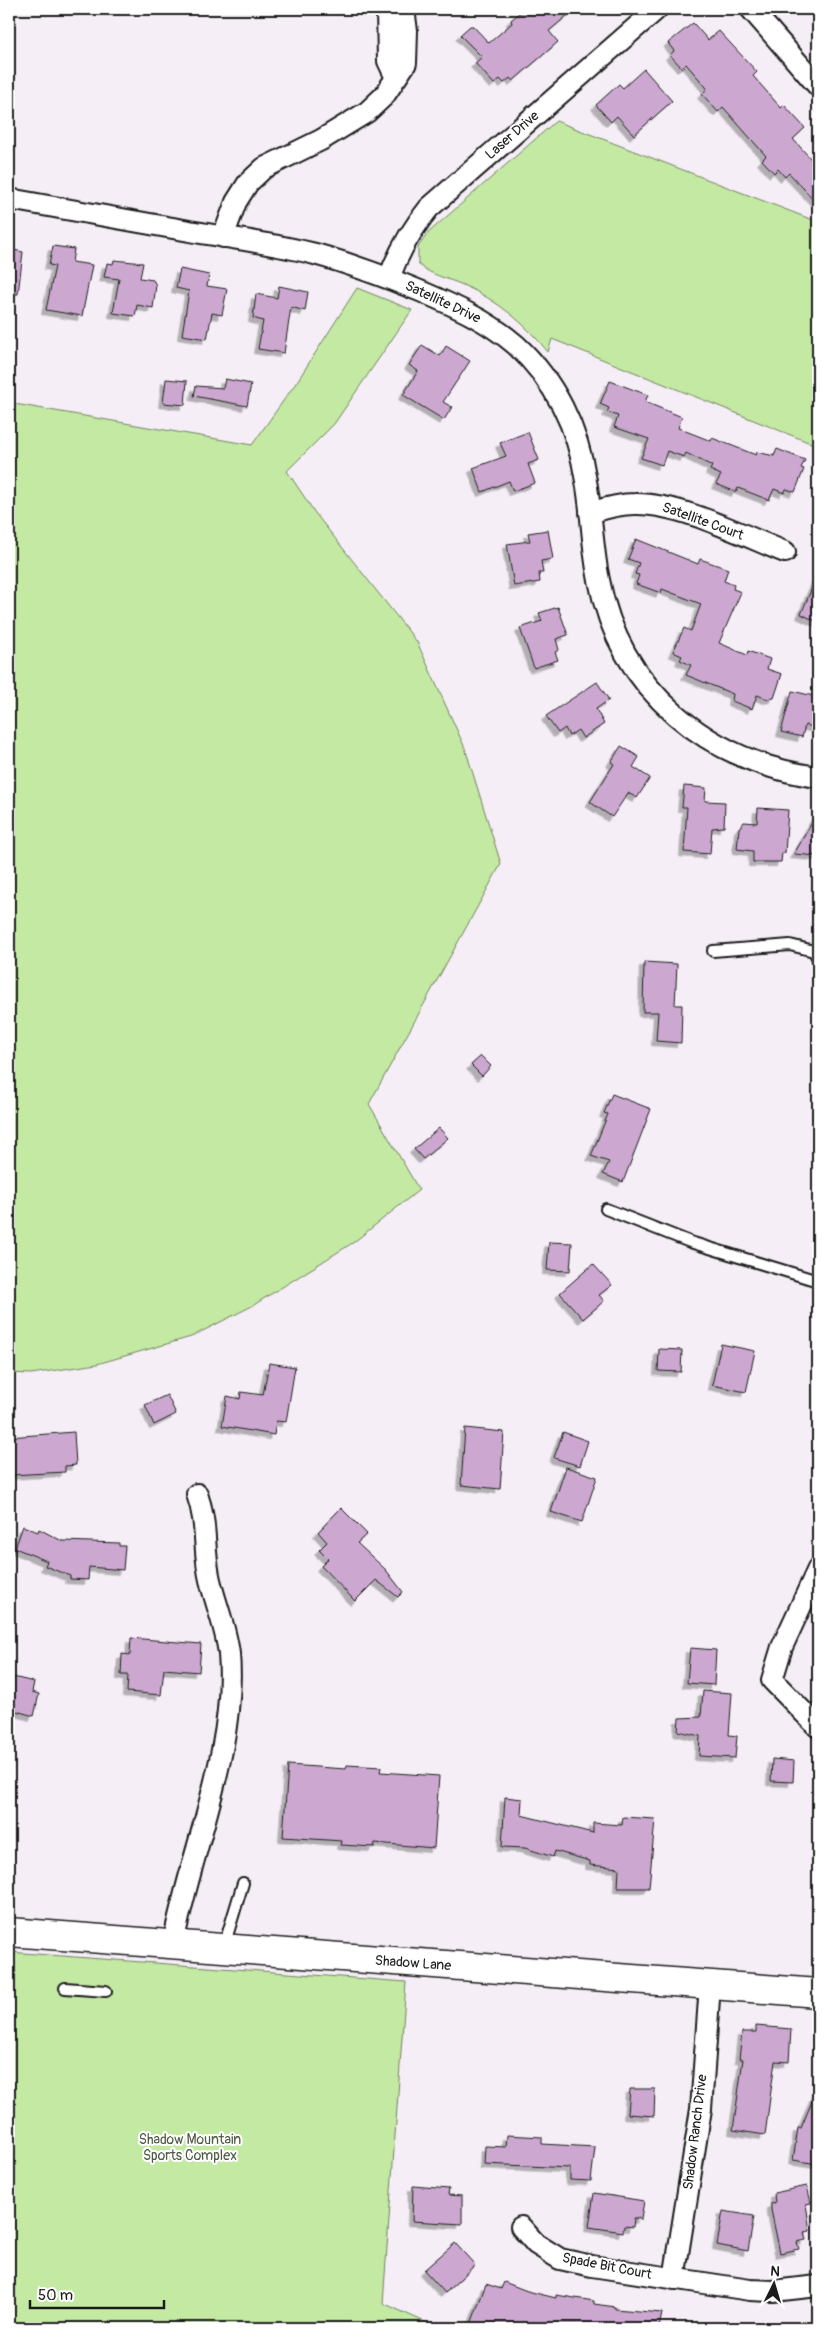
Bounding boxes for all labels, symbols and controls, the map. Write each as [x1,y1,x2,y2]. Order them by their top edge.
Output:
street label: Laser Drive [482,107,542,163]
street label: Satellite Drive [403,277,484,327]
street label: Satellite Court [660,498,746,544]
street label: Shadow Lane [374,1952,452,1974]
street label: Shadow Ranch Drive [679,2073,711,2191]
park label: Shadow Mountain Sports Complex [139,2131,241,2164]
street label: Spade Bit Court [561,2249,654,2283]
north arrow [750,2260,800,2310]
text: N [770,2263,781,2280]
scale bar [30,2277,164,2309]
text: 50 m [38,2286,73,2305]

